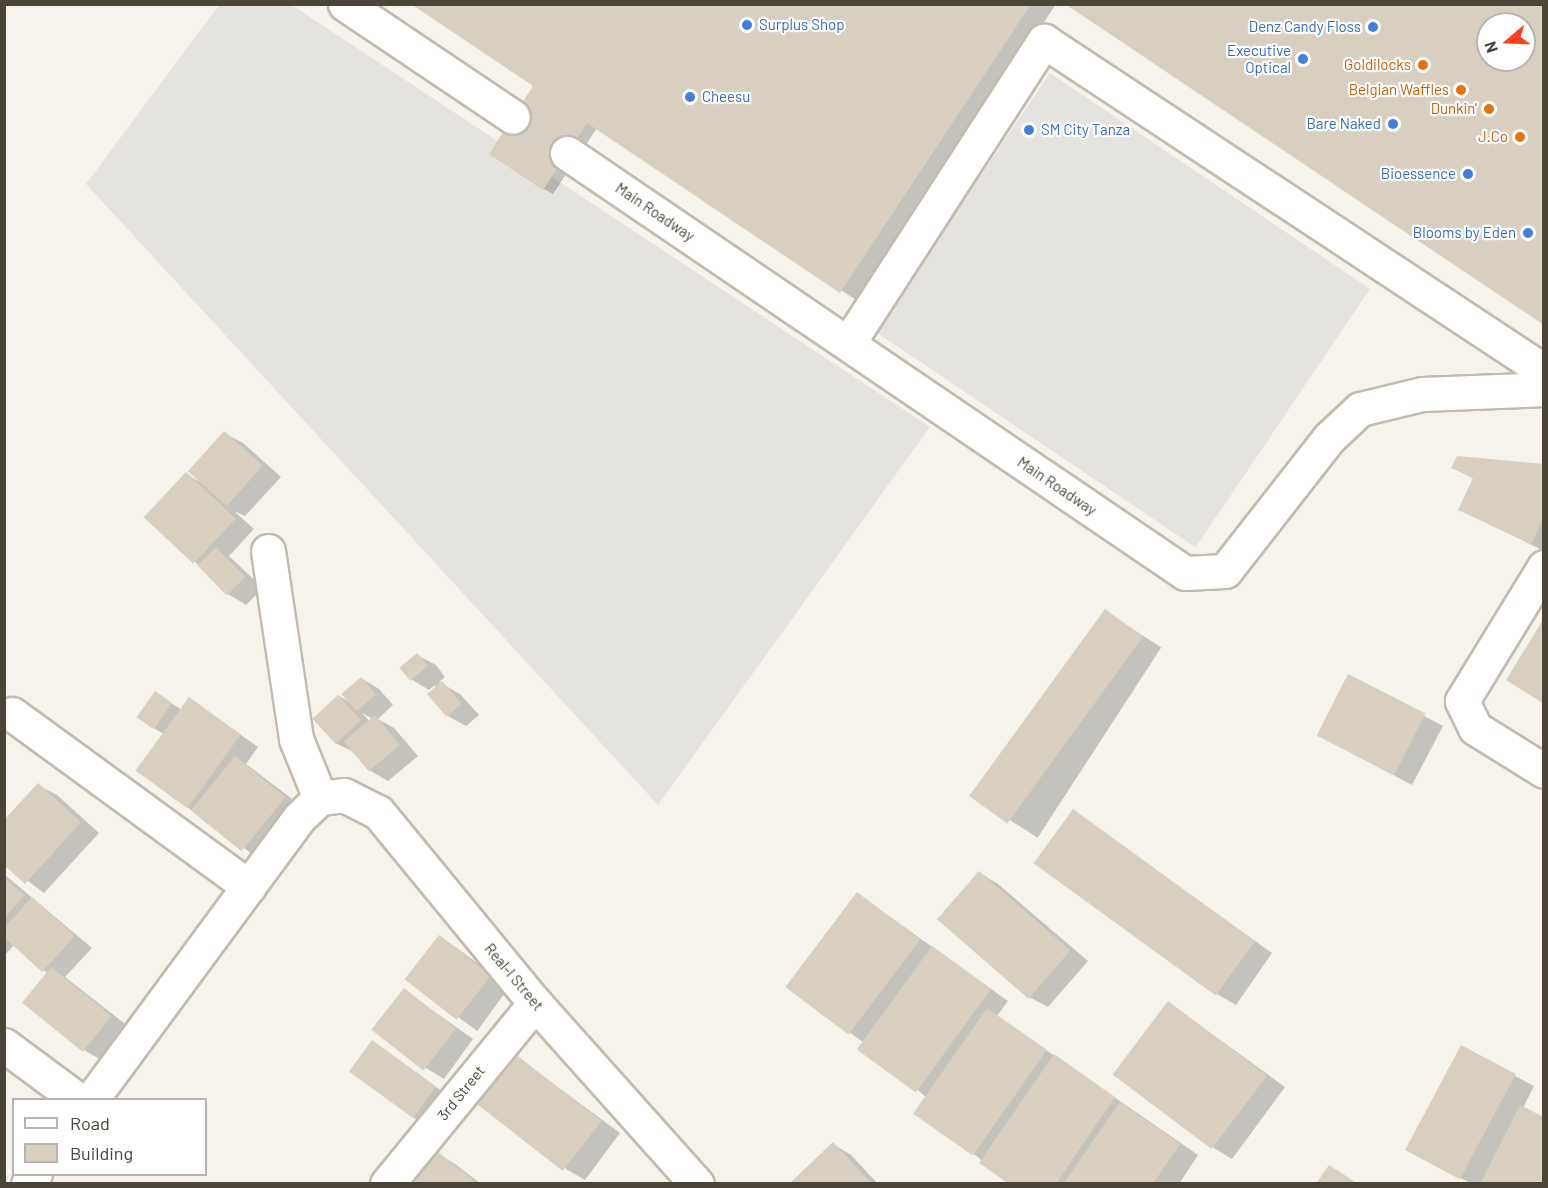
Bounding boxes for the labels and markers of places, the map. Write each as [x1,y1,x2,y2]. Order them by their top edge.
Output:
place label: Surplus Shop [759,16,844,34]
marker: Surplus Shop [740,18,754,32]
place label: Denz Candy Floss [1249,18,1361,36]
marker: Denz Candy Floss [1366,20,1380,34]
place label: Executive Optical [1227,41,1291,76]
marker: Executive Optical [1296,52,1310,66]
place label: Goldilocks [1344,56,1411,74]
marker: Goldilocks [1416,58,1430,72]
place label: Belgian Waffles [1349,81,1449,99]
marker: Belgian Waffles [1454,83,1468,97]
place label: Cheesu [702,88,750,106]
marker: Cheesu [683,90,697,104]
place label: Dunkin' [1431,100,1477,118]
marker: Dunkin' [1482,102,1496,116]
place label: Bare Naked [1306,115,1381,133]
marker: Bare Naked [1386,117,1400,131]
place label: SM City Tanza [1041,121,1130,139]
marker: SM City Tanza [1022,123,1036,137]
place label: J.Co [1478,128,1508,146]
marker: J.Co [1513,130,1527,144]
place label: Bioessence [1381,165,1456,183]
marker: Bioessence [1461,167,1475,181]
place label: Blooms by Eden [1413,224,1516,242]
marker: Blooms by Eden [1521,226,1535,240]

